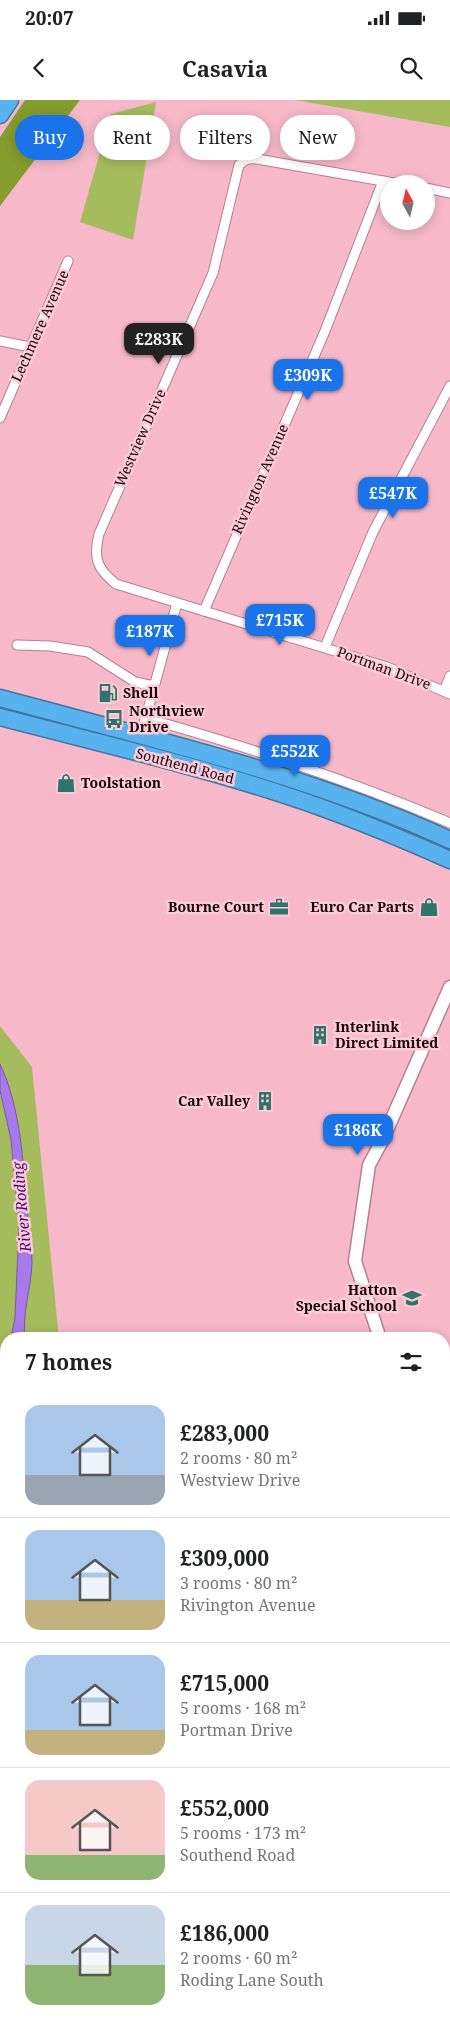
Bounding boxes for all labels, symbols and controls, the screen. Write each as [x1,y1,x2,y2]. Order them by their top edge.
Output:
text: 20:07 [25,5,74,31]
text: Casavia [182,53,268,83]
icon: back [25,54,53,82]
icon: search [397,54,425,82]
chip: Buy [15,115,84,160]
chip: Rent [94,115,170,160]
chip: Filters [180,115,270,160]
chip: New [280,115,355,160]
north arrow [380,175,435,230]
map controls [380,175,435,230]
street label: Lechmere Avenue [6,267,73,385]
pin: £283K [124,322,194,365]
text: £283K [135,328,183,350]
pin: £309K [273,358,343,401]
text: £309K [284,364,332,386]
street label: Westview Drive [109,386,170,490]
street label: Rivington Avenue [227,421,292,537]
pin: £547K [358,476,428,519]
text: £547K [369,482,417,504]
pin: £715K [245,604,315,646]
text: £715K [256,609,304,631]
pin: £187K [115,614,185,657]
text: £187K [126,620,174,642]
street label: Portman Drive [335,642,434,693]
fuel station icon: Shell [97,682,119,704]
place label: Shell [123,683,158,702]
place label: Northview Drive [129,701,204,736]
bus stop icon: Northview Drive [103,708,125,730]
pin: £552K [260,734,330,777]
text: £552K [271,740,319,762]
street label: Southend Road [134,743,237,788]
shop icon: Toolstation [55,772,77,794]
place label: Toolstation [81,773,161,792]
office icon: Bourne Court [268,896,290,918]
shop icon: Euro Car Parts [418,896,440,918]
place label: Bourne Court [168,897,264,916]
place label: Euro Car Parts [310,897,414,916]
place label: Interlink Direct Limited [335,1017,438,1052]
building icon: Interlink Direct Limited [309,1024,331,1046]
building icon: Car Valley [254,1090,276,1112]
place label: Car Valley [178,1091,251,1110]
pin: £186K [323,1114,393,1156]
text: £186K [334,1119,382,1141]
water label: River Roding [7,1161,35,1254]
place label: Hatton Special School [296,1280,397,1315]
school or university icon: Hatton Special School [401,1287,423,1309]
text: 7 homes [25,1348,112,1376]
icon: filters [397,1348,425,1376]
text: £283,000 [180,1419,269,1447]
icon: home [65,1425,125,1485]
text: 2 rooms · 80 m² [180,1447,297,1469]
text: Westview Drive [180,1469,300,1491]
text: £309,000 [180,1544,269,1572]
icon: home [65,1550,125,1610]
text: 3 rooms · 80 m² [180,1572,297,1594]
text: Rivington Avenue [180,1594,315,1616]
text: £715,000 [180,1669,269,1697]
icon: home [65,1675,125,1735]
text: 5 rooms · 168 m² [180,1697,306,1719]
text: Portman Drive [180,1719,293,1741]
text: £552,000 [180,1794,269,1822]
icon: home [65,1800,125,1860]
text: 5 rooms · 173 m² [180,1822,306,1844]
text: Southend Road [180,1844,295,1866]
text: £186,000 [180,1919,269,1947]
icon: home [65,1925,125,1985]
text: 2 rooms · 60 m² [180,1947,297,1969]
text: Roding Lane South [180,1969,324,1991]

